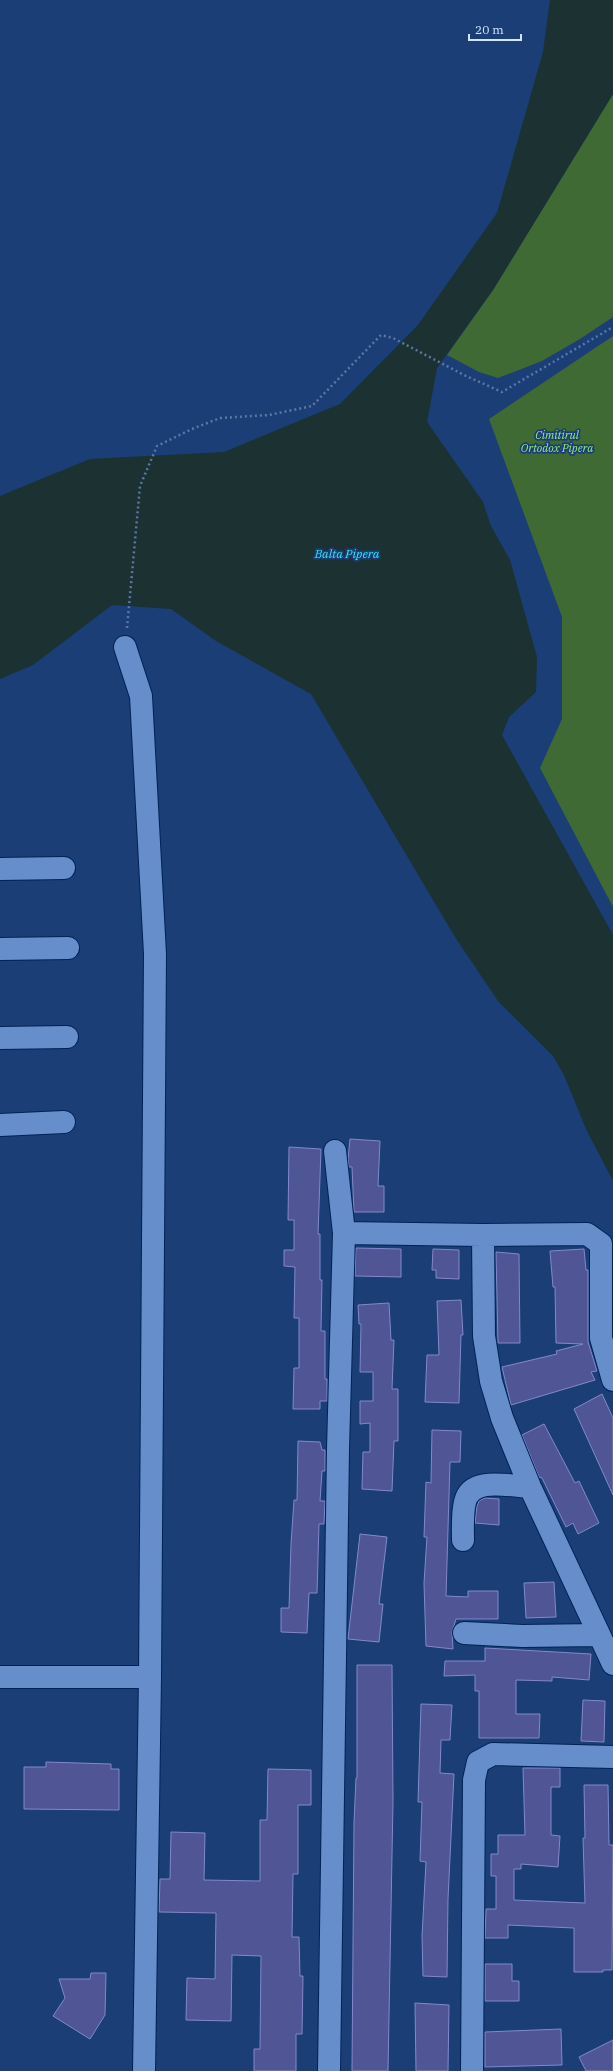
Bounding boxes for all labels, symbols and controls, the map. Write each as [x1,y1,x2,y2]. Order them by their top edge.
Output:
scale bar [469,16,521,42]
text: 20 m [475,22,504,37]
park label: Cimitirul Ortodox Pipera [521,428,593,455]
water label: Balta Pipera [314,546,380,561]

